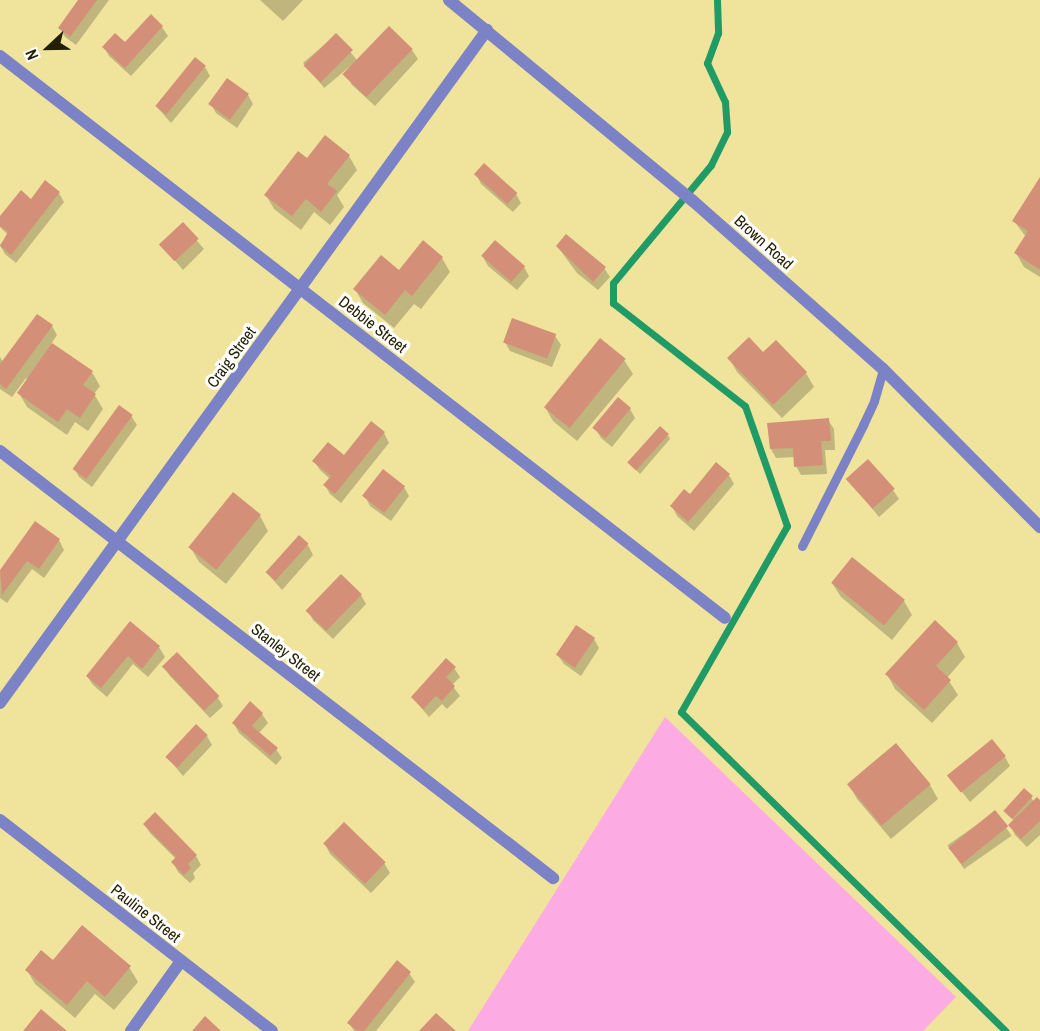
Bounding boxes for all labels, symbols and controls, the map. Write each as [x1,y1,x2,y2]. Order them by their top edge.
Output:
north arrow [18,18,78,78]
text: N [19,46,43,63]
street label: Brown Road [731,211,797,273]
street label: Debbie Street [335,292,411,356]
street label: Craig Street [202,323,260,391]
street label: Stanley Street [248,619,324,685]
street label: Pauline Street [107,880,185,946]

